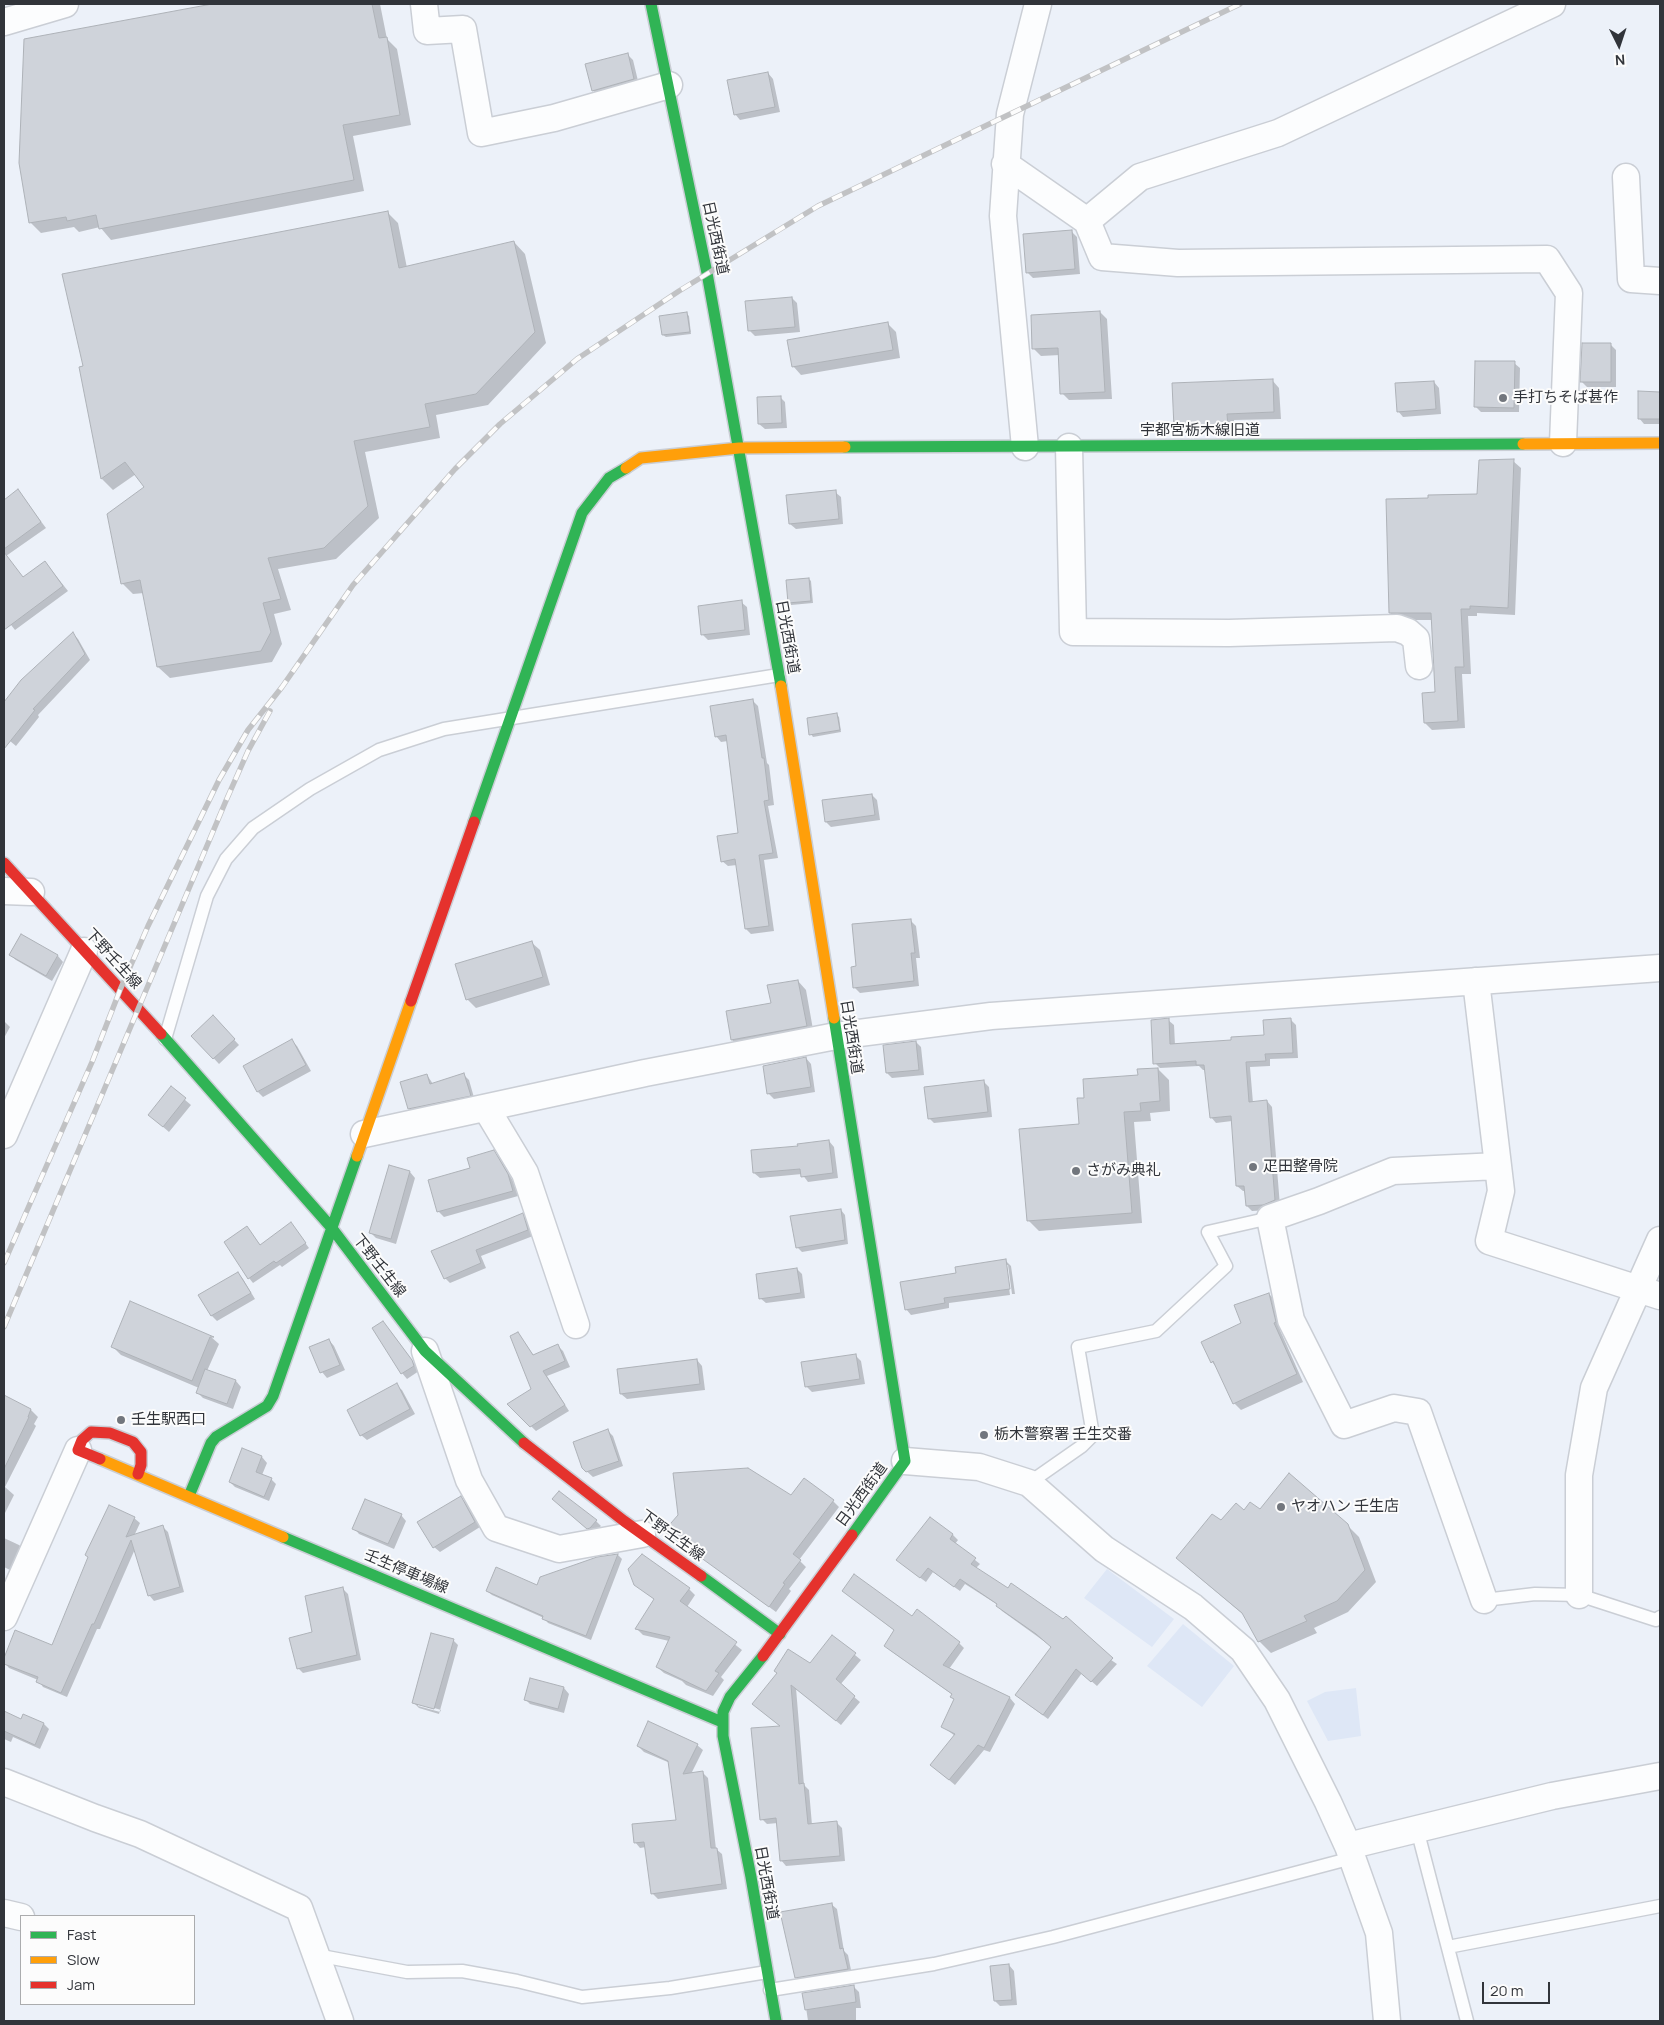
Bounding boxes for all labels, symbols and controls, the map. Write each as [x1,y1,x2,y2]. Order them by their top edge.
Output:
north arrow [1594,20,1644,70]
text: N [1614,51,1626,70]
street label: 日光西街道 [698,199,732,277]
place label: 手打ちそば甚作 [1513,389,1618,407]
marker: 手打ちそば甚作 [1497,392,1509,404]
street label: 宇都宮栃木線旧道 [1140,422,1260,440]
street label: 日光西街道 [772,599,802,675]
street label: 下野壬生線 [81,925,145,993]
street label: 日光西街道 [836,999,866,1075]
place label: 疋田整骨院 [1263,1158,1338,1176]
marker: 疋田整骨院 [1247,1161,1259,1173]
place label: さがみ典礼 [1086,1162,1161,1180]
marker: さがみ典礼 [1070,1165,1082,1177]
street label: 下野壬生線 [349,1231,409,1301]
place label: 壬生駅西口 [131,1411,206,1429]
marker: 壬生駅西口 [115,1414,127,1426]
place label: 栃木警察署 壬生交番 [994,1426,1132,1444]
marker: 栃木警察署 壬生交番 [978,1429,990,1441]
street label: 日光西街道 [833,1459,891,1531]
place label: ヤオハン 壬生店 [1291,1498,1399,1516]
marker: ヤオハン 壬生店 [1275,1501,1287,1513]
street label: 下野壬生線 [636,1507,708,1565]
street label: 壬生停車場線 [361,1546,451,1598]
street label: 日光西街道 [751,1845,781,1921]
legend [20,1915,195,2005]
text: Fast [67,1924,96,1945]
text: Slow [67,1949,100,1970]
scale bar [1484,1972,1552,2004]
text: Jam [67,1974,95,1995]
text: 20 m [1490,1980,1523,2001]

